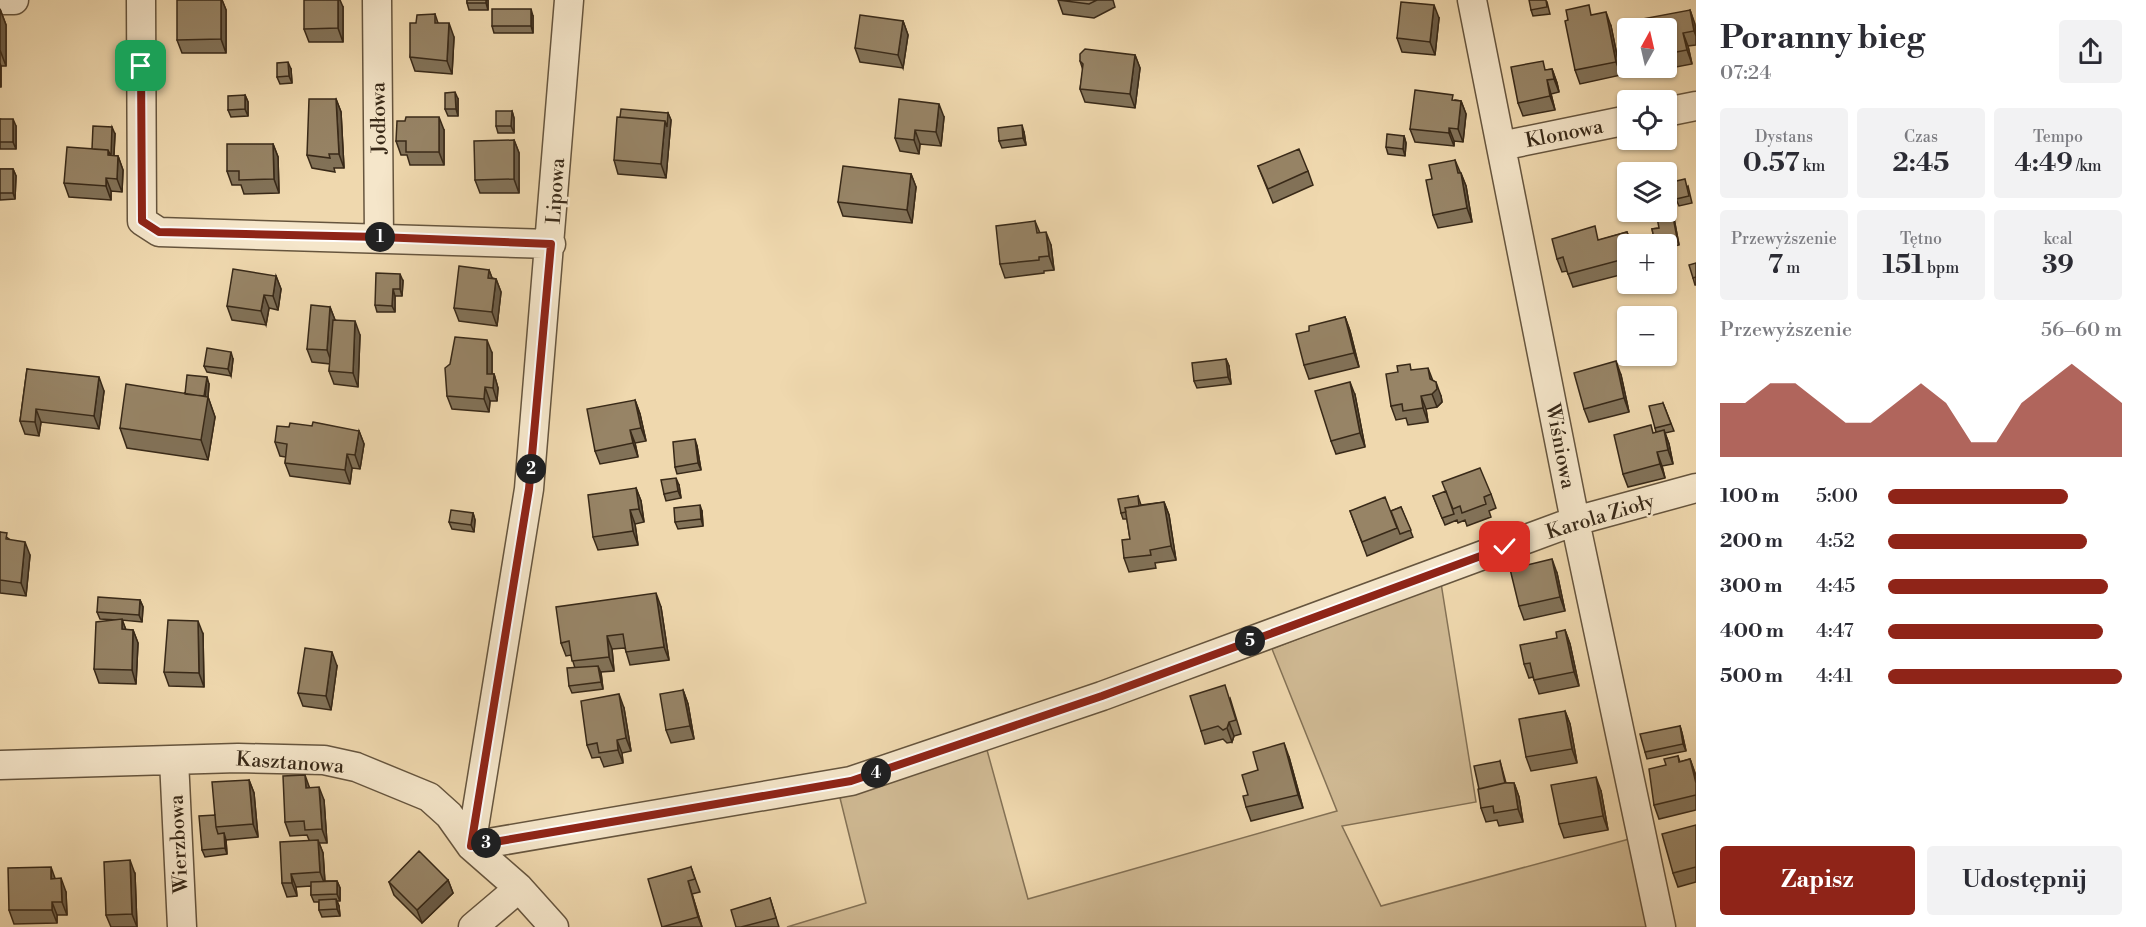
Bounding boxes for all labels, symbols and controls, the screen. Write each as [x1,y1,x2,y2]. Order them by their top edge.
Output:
north arrow [1617,18,1677,78]
map controls [1617,18,1677,366]
text: Poranny bieg [1720,18,1925,59]
button: share [2059,20,2122,83]
pin [115,40,166,91]
icon: arrive [124,49,157,82]
text: 07:24 [1720,61,1771,86]
street label: Jodłowa [366,81,393,155]
button: locate [1617,90,1677,150]
street label: Klonowa [1523,115,1606,154]
text: Dystans [1755,127,1813,147]
text: Czas [1904,127,1938,147]
text: Tempo [2033,127,2083,147]
text: 0.57 [1743,147,1799,179]
text: 2:45 [1893,147,1949,179]
text: 4:49 [2014,147,2073,179]
street label: Lipowa [542,156,571,225]
text: km [1799,156,1825,176]
text: /km [2073,156,2102,176]
button: layers [1617,162,1677,222]
pin: 1 [365,222,395,252]
text: 1 [376,227,384,247]
text: Przewyższenie [1731,229,1837,249]
text: Tętno [1900,229,1942,249]
text: kcal [2043,229,2073,249]
button: + [1617,234,1677,294]
text: 7 [1768,249,1783,281]
text: 151 [1883,249,1924,281]
text: 39 [2042,249,2074,281]
text: m [1783,258,1800,278]
text: bpm [1924,258,1959,278]
button: − [1617,306,1677,366]
text: Przewyższenie [1720,318,1852,343]
text: 56–60 m [2041,318,2122,343]
street label: Wiśniowa [1539,401,1580,492]
pin: 2 [516,454,546,484]
text: 2 [526,459,536,479]
text: 100 m [1720,484,1779,509]
text: 5:00 [1816,484,1858,509]
street label: Karola Zioły [1543,489,1658,546]
pin [1479,521,1530,572]
text: 200 m [1720,529,1783,554]
text: 4:52 [1816,529,1855,554]
icon: check [1488,530,1521,563]
text: 300 m [1720,574,1783,599]
text: 4:45 [1816,574,1855,599]
text: 400 m [1720,619,1784,644]
text: 4:47 [1816,619,1854,644]
pin: 5 [1235,626,1265,656]
text: 5 [1245,631,1255,651]
text: 500 m [1720,664,1783,689]
text: 4:41 [1816,664,1853,689]
street label: Kasztanowa [235,747,346,780]
pin: 4 [861,758,891,788]
text: 4 [871,763,881,783]
street label: Wierzbowa [164,793,195,895]
pin: 3 [471,828,501,858]
text: 3 [481,833,491,853]
button: Zapisz [1720,846,1915,915]
button: Udostępnij [1927,846,2122,915]

